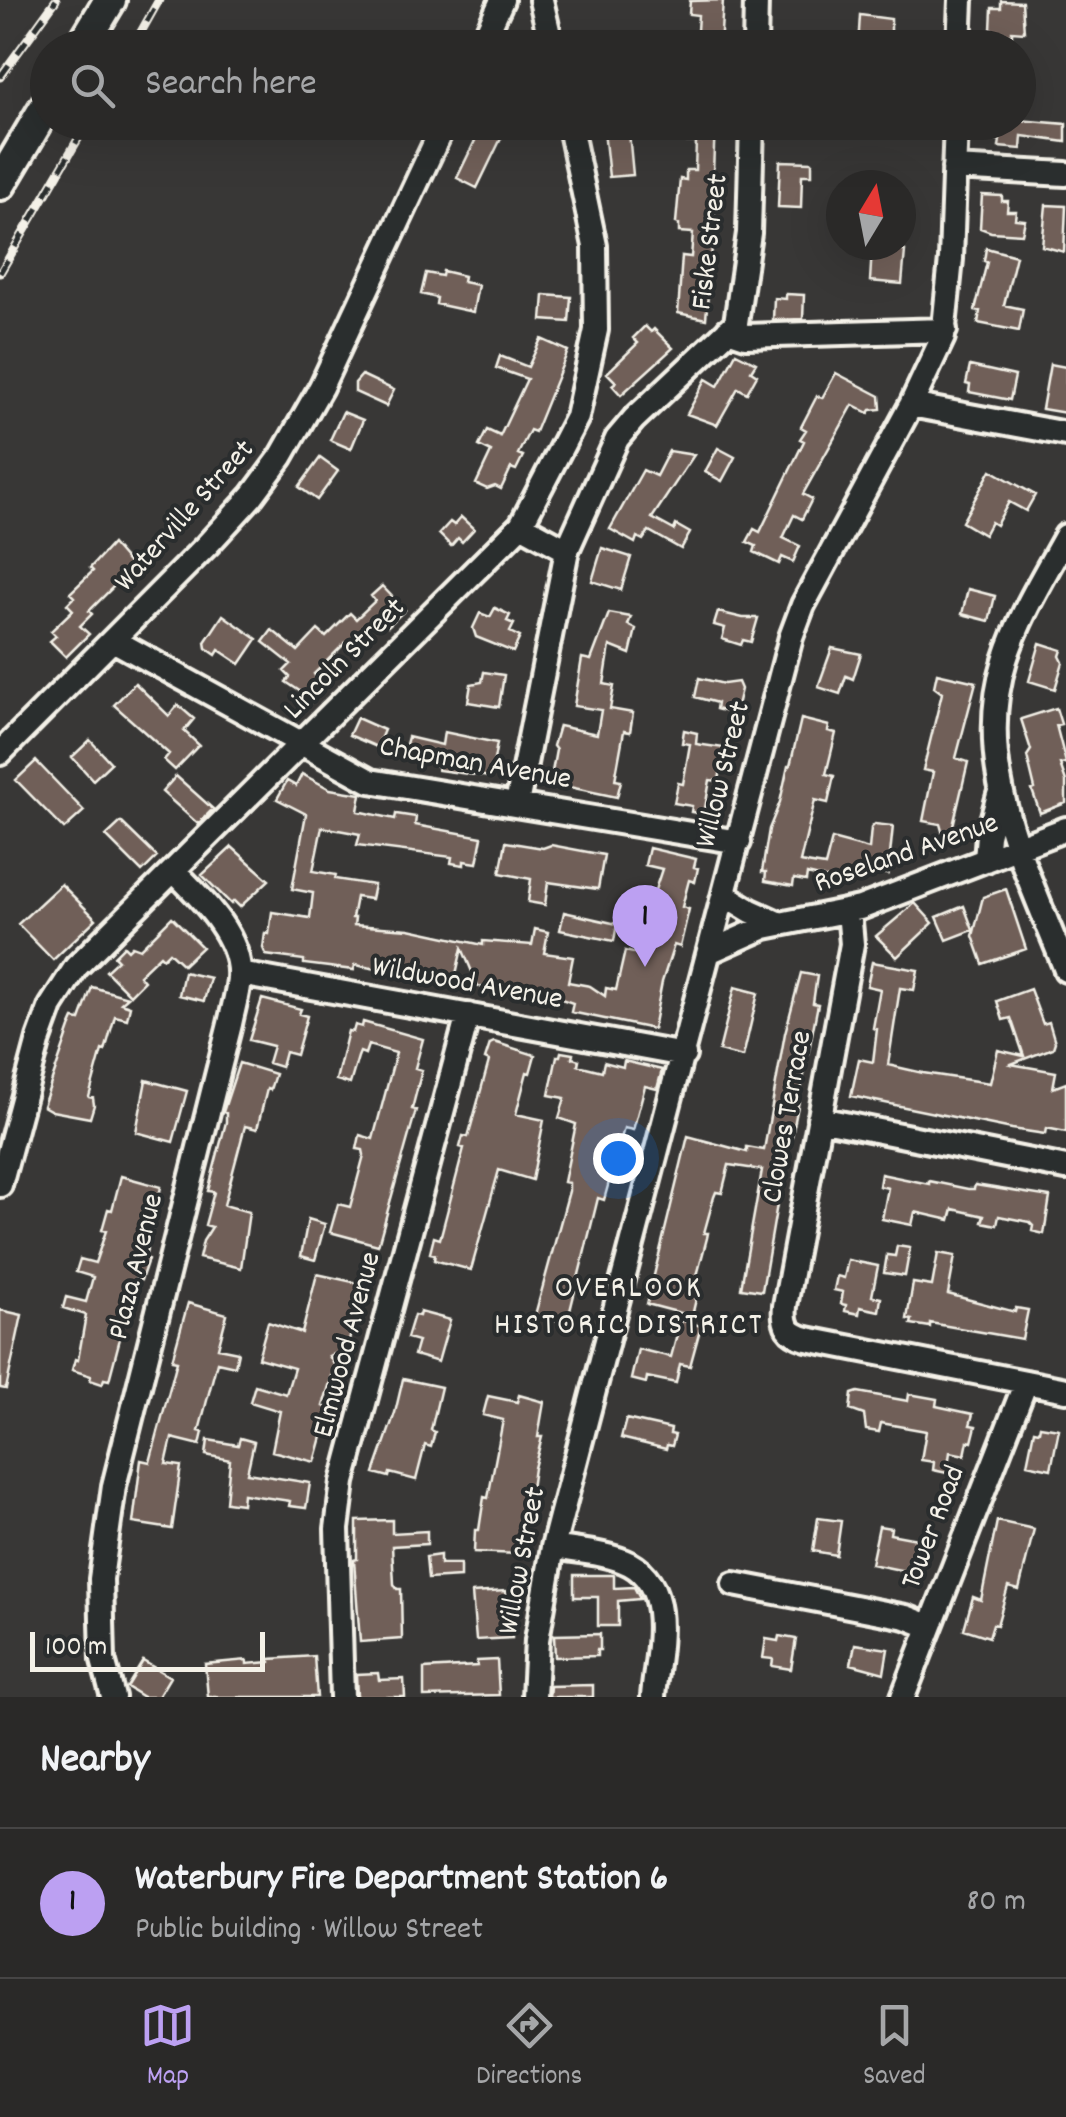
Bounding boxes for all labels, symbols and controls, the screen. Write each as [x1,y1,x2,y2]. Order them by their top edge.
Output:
search box [30,30,1036,140]
icon: search [65,58,120,113]
text: Search here [145,58,317,113]
north arrow [826,170,916,260]
street label: Fiske Street [682,171,742,313]
street label: Waterville Street [106,431,266,603]
street label: Lincoln Street [275,589,417,731]
street label: Willow Street [686,697,764,853]
street label: Chapman Avenue [376,727,574,803]
street label: Roseland Avenue [809,803,1005,907]
pin: 1 [612,884,678,967]
street label: Wildwood Avenue [368,947,566,1023]
street label: Clowes Terrace [753,1028,825,1206]
your location [593,1133,644,1184]
street label: Plaza Avenue [99,1189,177,1345]
street label: Elmwood Avenue [304,1247,394,1443]
district label: OVERLOOK HISTORIC DISTRICT [494,1267,764,1350]
street label: Tower Road [892,1460,978,1596]
street label: Willow Street [489,1484,559,1638]
scale bar [30,1627,265,1672]
text: 100 m [45,1629,107,1669]
text: Nearby [40,1732,150,1792]
text: Waterbury Fire Department Station 6 [135,1853,668,1908]
text: 1 [69,1880,76,1926]
text: 80 m [966,1880,1026,1926]
text: Public building · Willow Street [135,1908,483,1954]
tab: Map [140,1998,195,2098]
tab: Directions [476,1998,582,2098]
tab: Saved [863,1998,926,2098]

